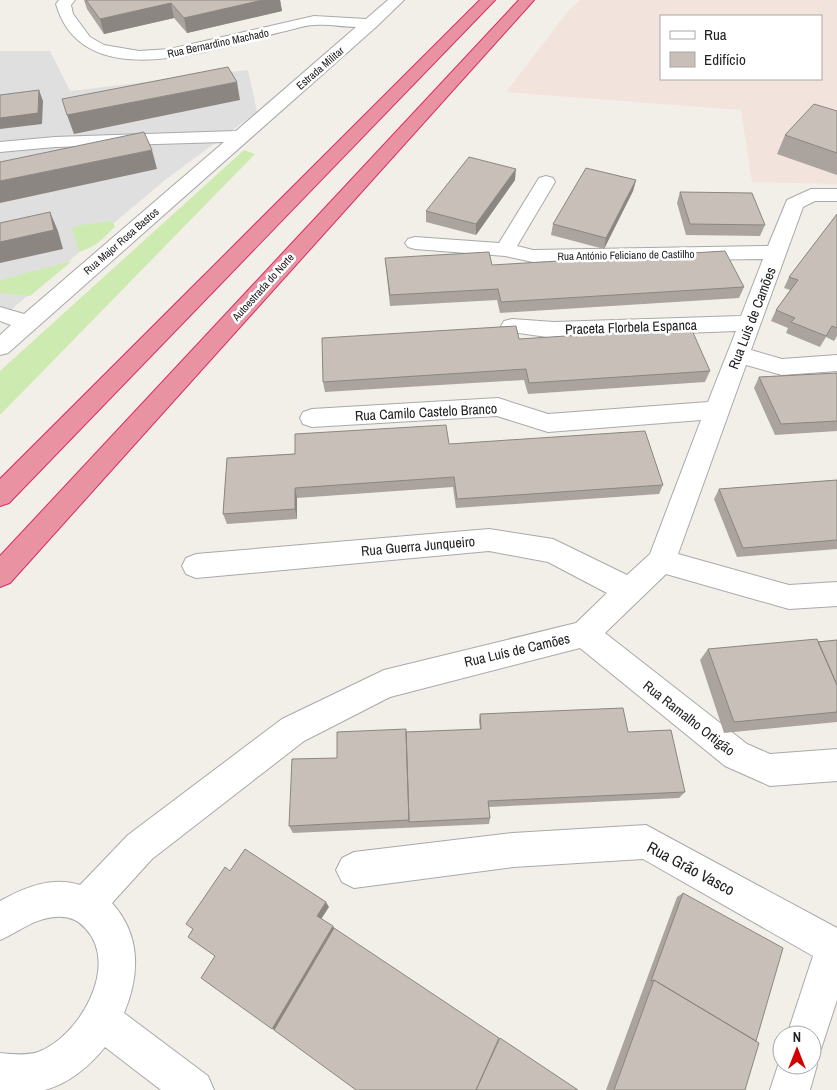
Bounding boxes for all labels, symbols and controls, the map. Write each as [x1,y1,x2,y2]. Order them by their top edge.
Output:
legend [660,15,822,80]
text: Rua [704,24,727,45]
street label: Rua Bernardino Machado [166,25,270,61]
street label: Estrada Militar [293,43,347,93]
text: Edifício [704,49,746,70]
street label: Rua Major Rosa Bastos [80,204,162,278]
street label: Rua António Feliciano de Castilho [557,247,695,263]
street label: Autoestrada do Norte [228,250,297,324]
street label: Rua Luís de Camões [724,264,780,372]
street label: Praceta Florbela Espanca [565,316,698,338]
street label: Rua Camilo Castelo Branco [354,399,498,425]
street label: Rua Guerra Junqueiro [360,532,476,560]
street label: Rua Luís de Camões [462,629,572,671]
street label: Rua Ramalho Ortigão [639,677,739,759]
street label: Rua Grão Vasco [643,836,739,900]
north arrow [772,1025,822,1075]
text: N [793,1028,801,1046]

